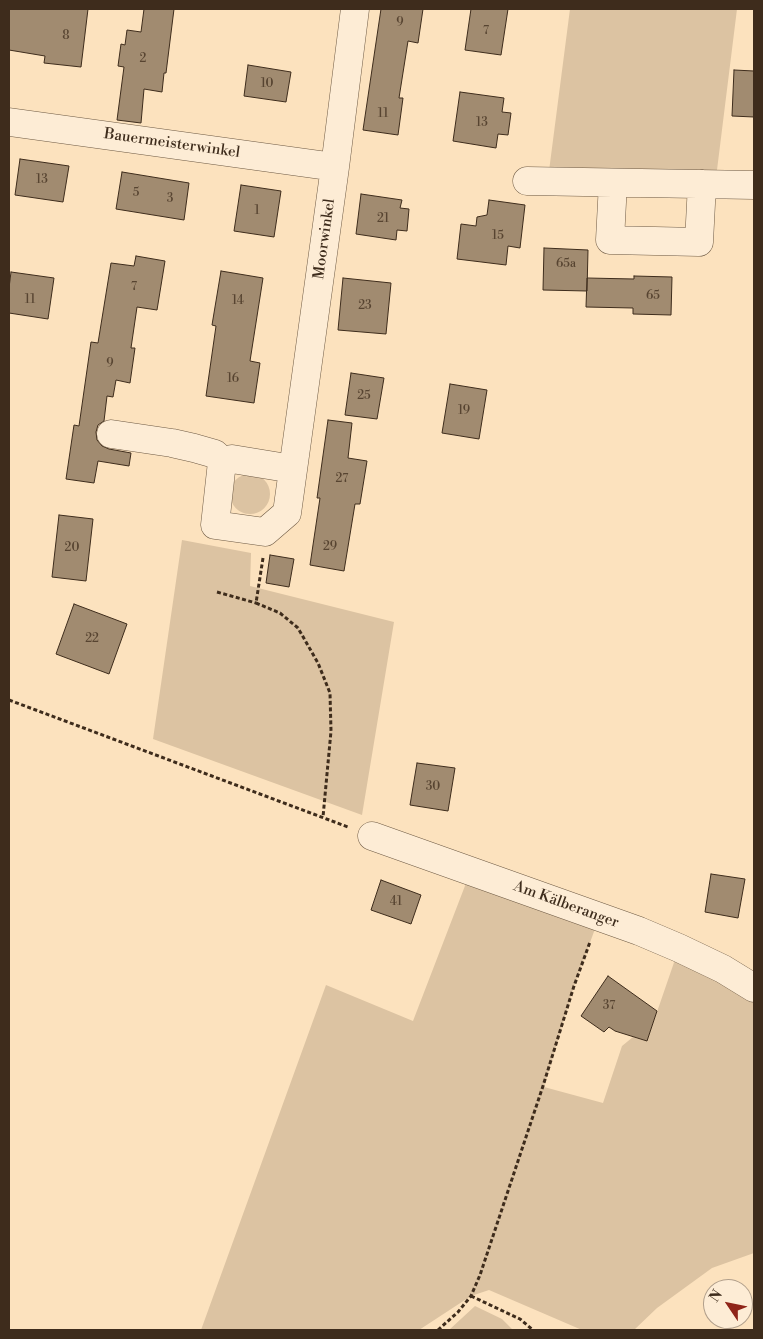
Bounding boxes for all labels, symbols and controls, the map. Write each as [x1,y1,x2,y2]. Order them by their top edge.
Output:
house number: 9 [396,16,404,30]
house number: 7 [483,24,489,38]
house number: 8 [62,29,70,43]
house number: 2 [140,52,146,66]
house number: 10 [261,77,273,91]
house number: 11 [378,107,388,121]
house number: 13 [476,116,488,130]
street label: Bauermeisterwinkel [103,126,241,162]
house number: 13 [36,173,48,187]
house number: 5 [133,186,139,200]
house number: 3 [167,192,173,206]
street label: Moorwinkel [310,198,340,280]
house number: 1 [254,204,260,218]
house number: 21 [377,212,389,226]
house number: 15 [492,229,504,243]
house number: 65a [556,257,576,271]
house number: 7 [131,280,137,294]
house number: 65 [646,289,660,303]
house number: 11 [25,293,35,307]
house number: 14 [232,294,244,308]
house number: 23 [358,299,372,313]
house number: 9 [106,357,114,371]
house number: 16 [227,372,239,386]
house number: 25 [357,389,371,403]
house number: 19 [458,404,470,418]
house number: 27 [336,472,348,486]
house number: 29 [323,540,337,554]
house number: 20 [65,541,79,555]
house number: 22 [85,632,99,646]
house number: 30 [426,780,440,794]
street label: Am Kälberanger [511,878,621,932]
house number: 41 [390,895,402,909]
house number: 37 [603,999,615,1013]
north arrow [703,1279,753,1329]
text: N [706,1287,727,1306]

